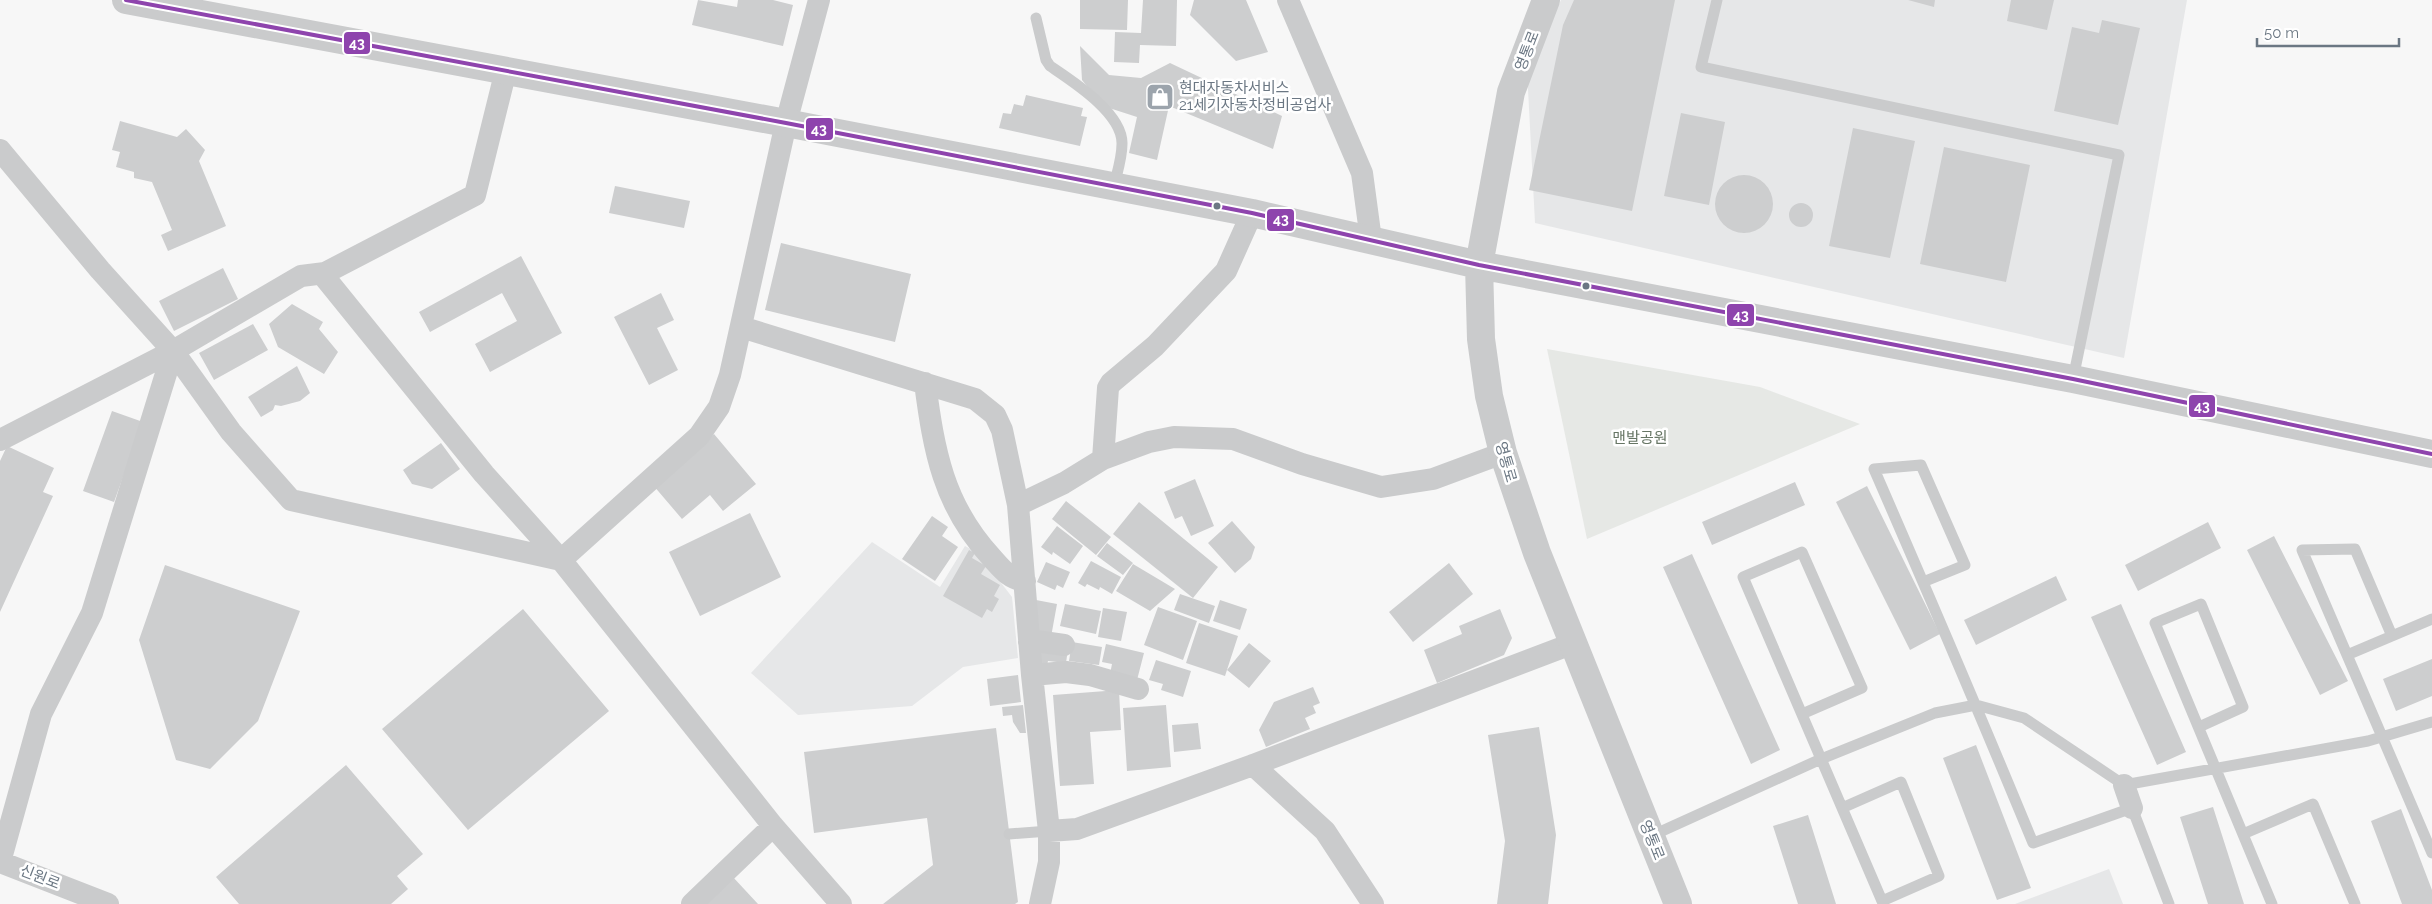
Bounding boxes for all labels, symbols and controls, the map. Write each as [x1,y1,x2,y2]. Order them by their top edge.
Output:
scale bar [2257,15,2400,47]
text: 50 m [2264,24,2299,42]
street label: 영통로 [1511,28,1543,74]
line badge: 43 [343,31,371,55]
text: 43 [349,35,365,51]
place label: 현대자동차서비스 21세기자동차정비공업사 [1179,79,1331,114]
shop icon: 현대자동차서비스 21세기자동차정비공업사 [1145,82,1175,112]
line badge: 43 [805,117,834,141]
text: 43 [811,121,827,137]
unlabelled marker [1212,201,1222,211]
line badge: 43 [1266,208,1295,232]
text: 43 [1273,211,1289,227]
unlabelled marker [1581,281,1591,291]
line badge: 43 [1726,303,1755,327]
text: 43 [1733,307,1749,323]
line badge: 43 [2188,394,2216,418]
text: 43 [2194,398,2210,414]
park label: 맨발공원 [1612,429,1668,447]
street label: 영통로 [1492,440,1520,484]
street label: 영통로 [1636,817,1668,863]
street label: 신원로 [17,861,63,893]

